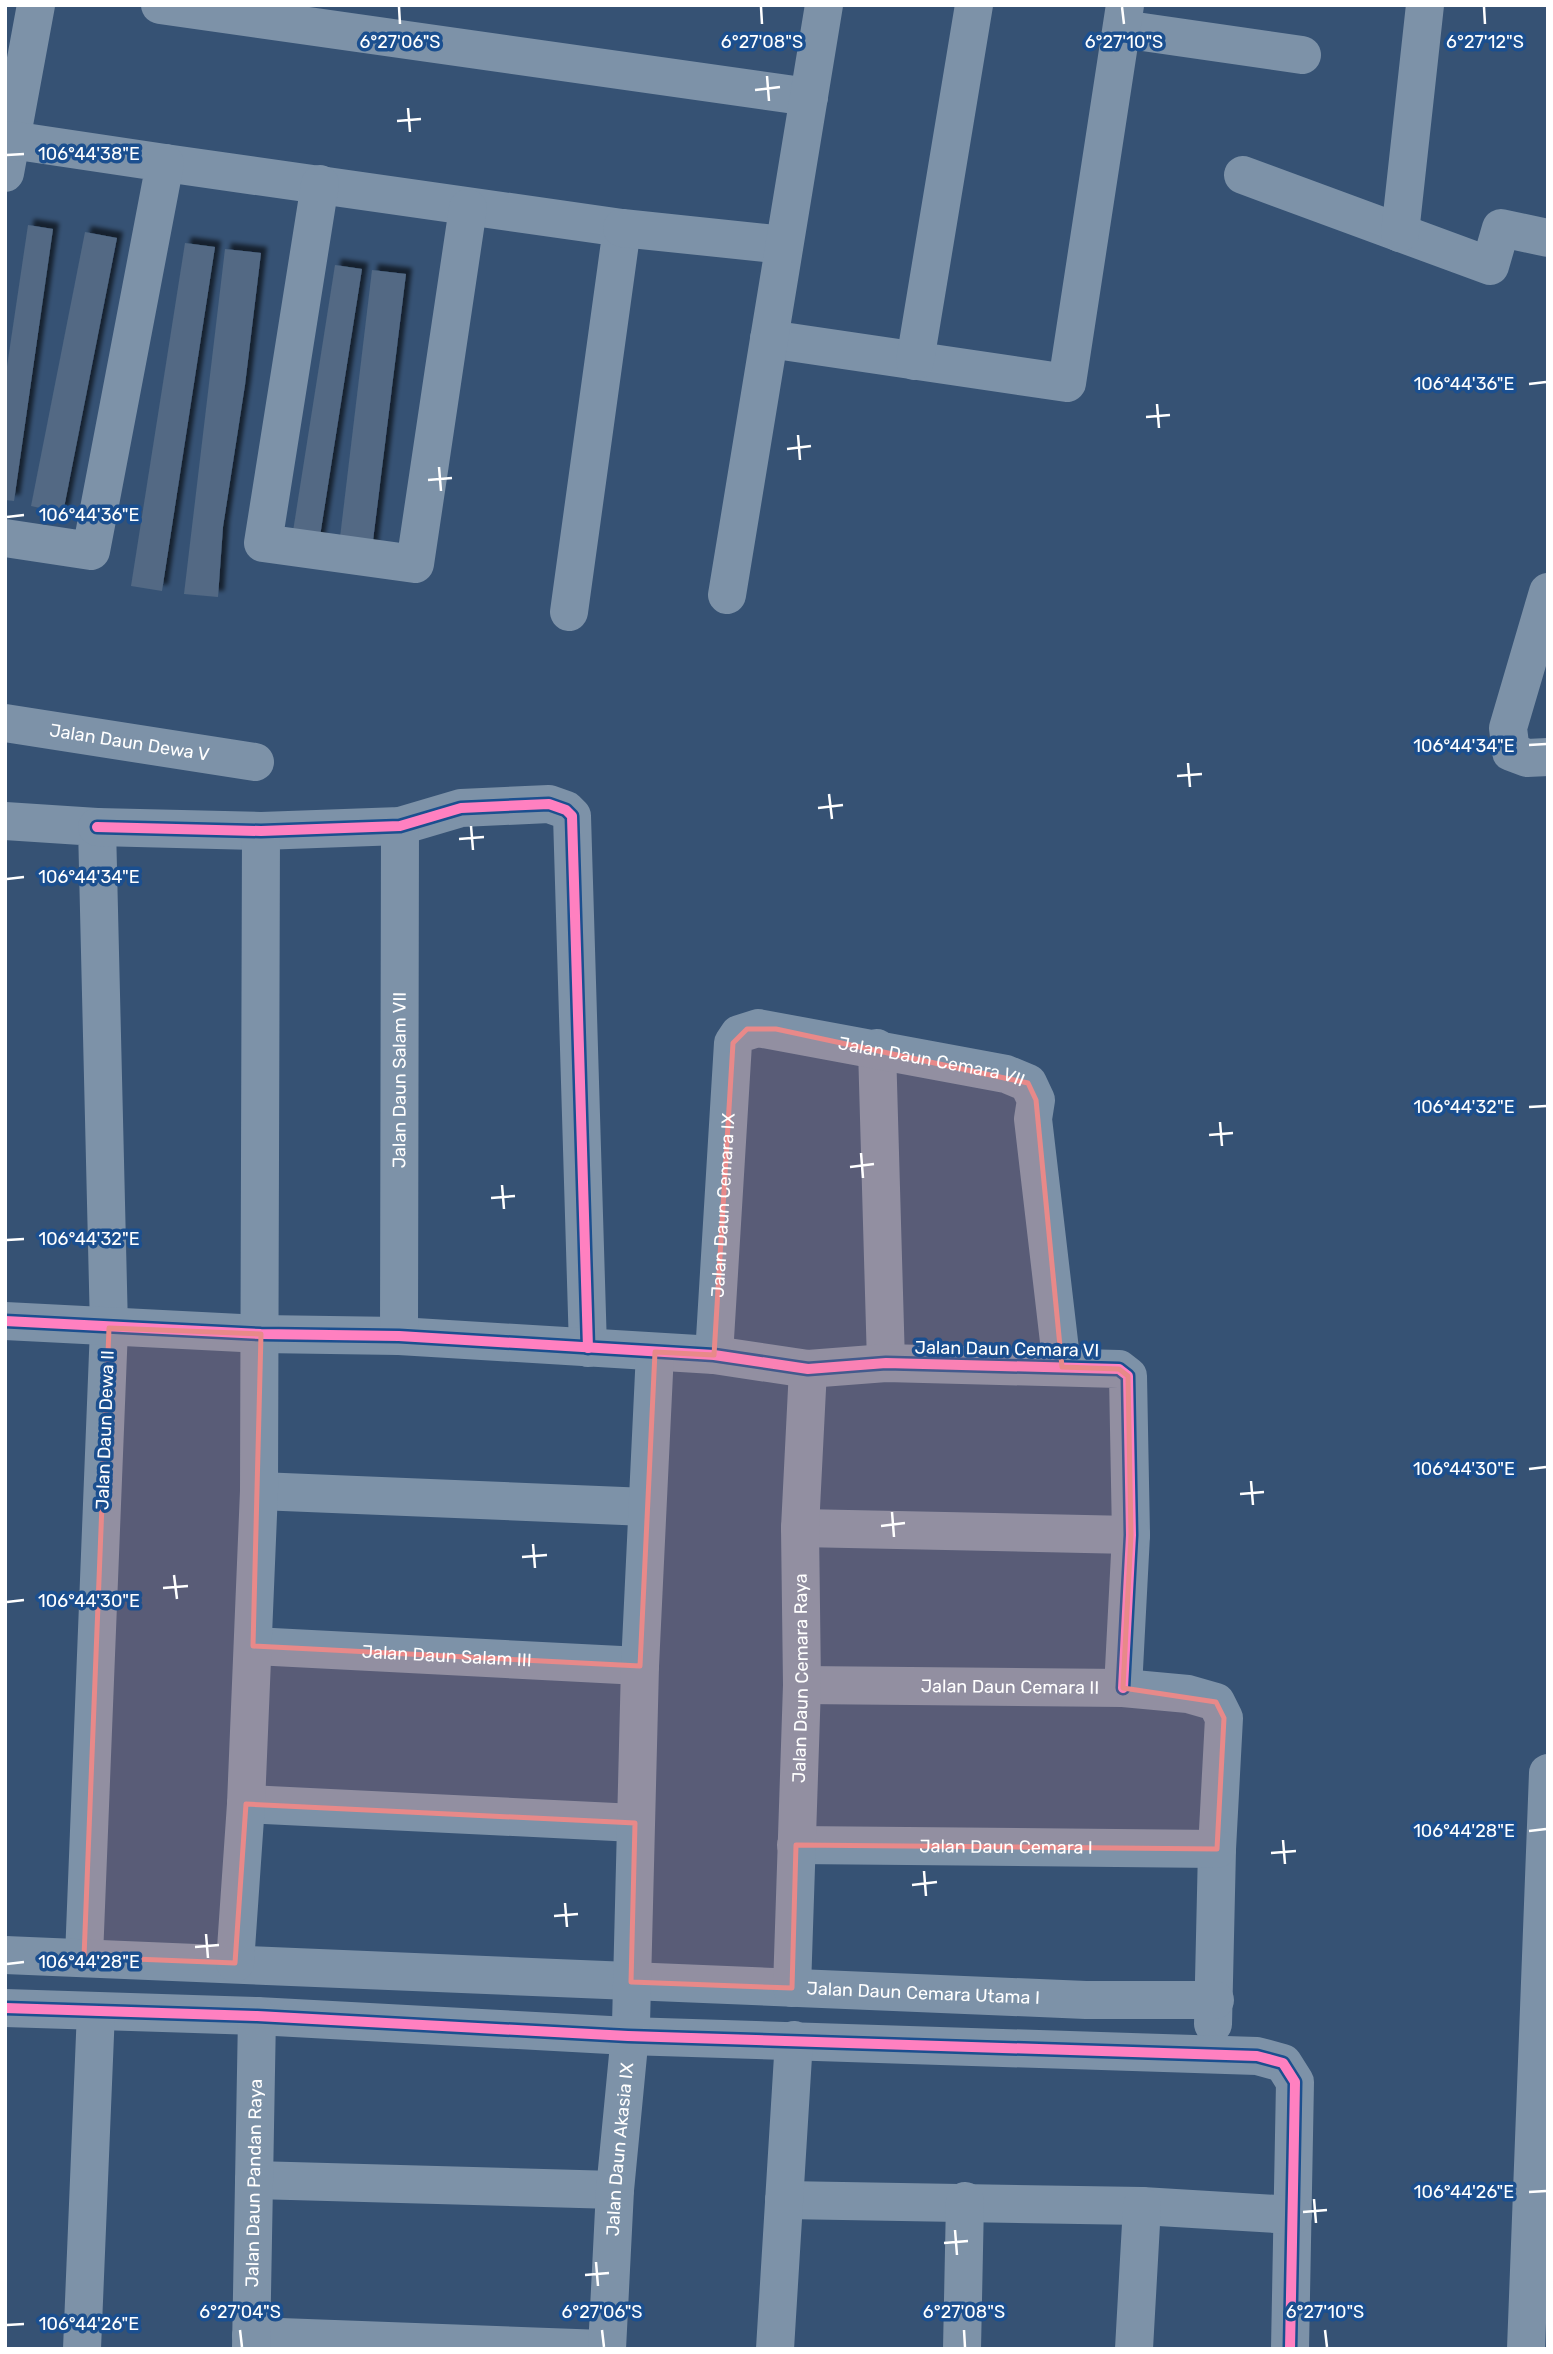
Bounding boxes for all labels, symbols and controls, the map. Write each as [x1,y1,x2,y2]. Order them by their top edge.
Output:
text: 6°27'06"S [359,31,441,53]
text: 6°27'08"S [721,31,803,53]
text: 6°27'10"S [1085,31,1163,53]
text: 6°27'12"S [1446,31,1524,53]
text: 106°44'38"E [38,143,140,165]
text: 106°44'36"E [1414,373,1514,395]
text: 106°44'36"E [39,504,139,526]
street label: Jalan Daun Dewa V [48,719,211,766]
text: 106°44'34"E [1413,735,1515,757]
text: 106°44'34"E [38,866,140,888]
street label: Jalan Daun Salam VII [388,992,411,1168]
street label: Jalan Daun Cemara VII [836,1032,1028,1091]
text: 106°44'32"E [1413,1096,1515,1118]
street label: Jalan Daun Cemara IX [707,1112,740,1298]
text: 106°44'32"E [38,1228,140,1250]
street label: Jalan Daun Cemara VI [914,1336,1100,1362]
street label: Jalan Daun Dewa II [91,1350,119,1510]
text: 106°44'30"E [1413,1458,1515,1480]
street label: Jalan Daun Cemara Raya [788,1573,813,1783]
text: 106°44'30"E [38,1590,140,1612]
street label: Jalan Daun Salam III [361,1641,532,1671]
street label: Jalan Daun Cemara II [921,1675,1099,1699]
text: 106°44'28"E [1413,1820,1515,1842]
street label: Jalan Daun Cemara I [919,1835,1093,1859]
text: 106°44'28"E [38,1951,140,1973]
street label: Jalan Daun Cemara Utama I [806,1977,1040,2009]
street label: Jalan Daun Akasia IX [602,2062,638,2237]
street label: Jalan Daun Pandan Raya [241,2078,267,2288]
text: 106°44'26"E [1414,2181,1514,2203]
text: 6°27'04"S [199,2301,281,2323]
text: 6°27'06"S [561,2301,643,2323]
text: 6°27'08"S [923,2301,1005,2323]
text: 6°27'10"S [1286,2301,1364,2323]
text: 106°44'26"E [39,2313,139,2335]

